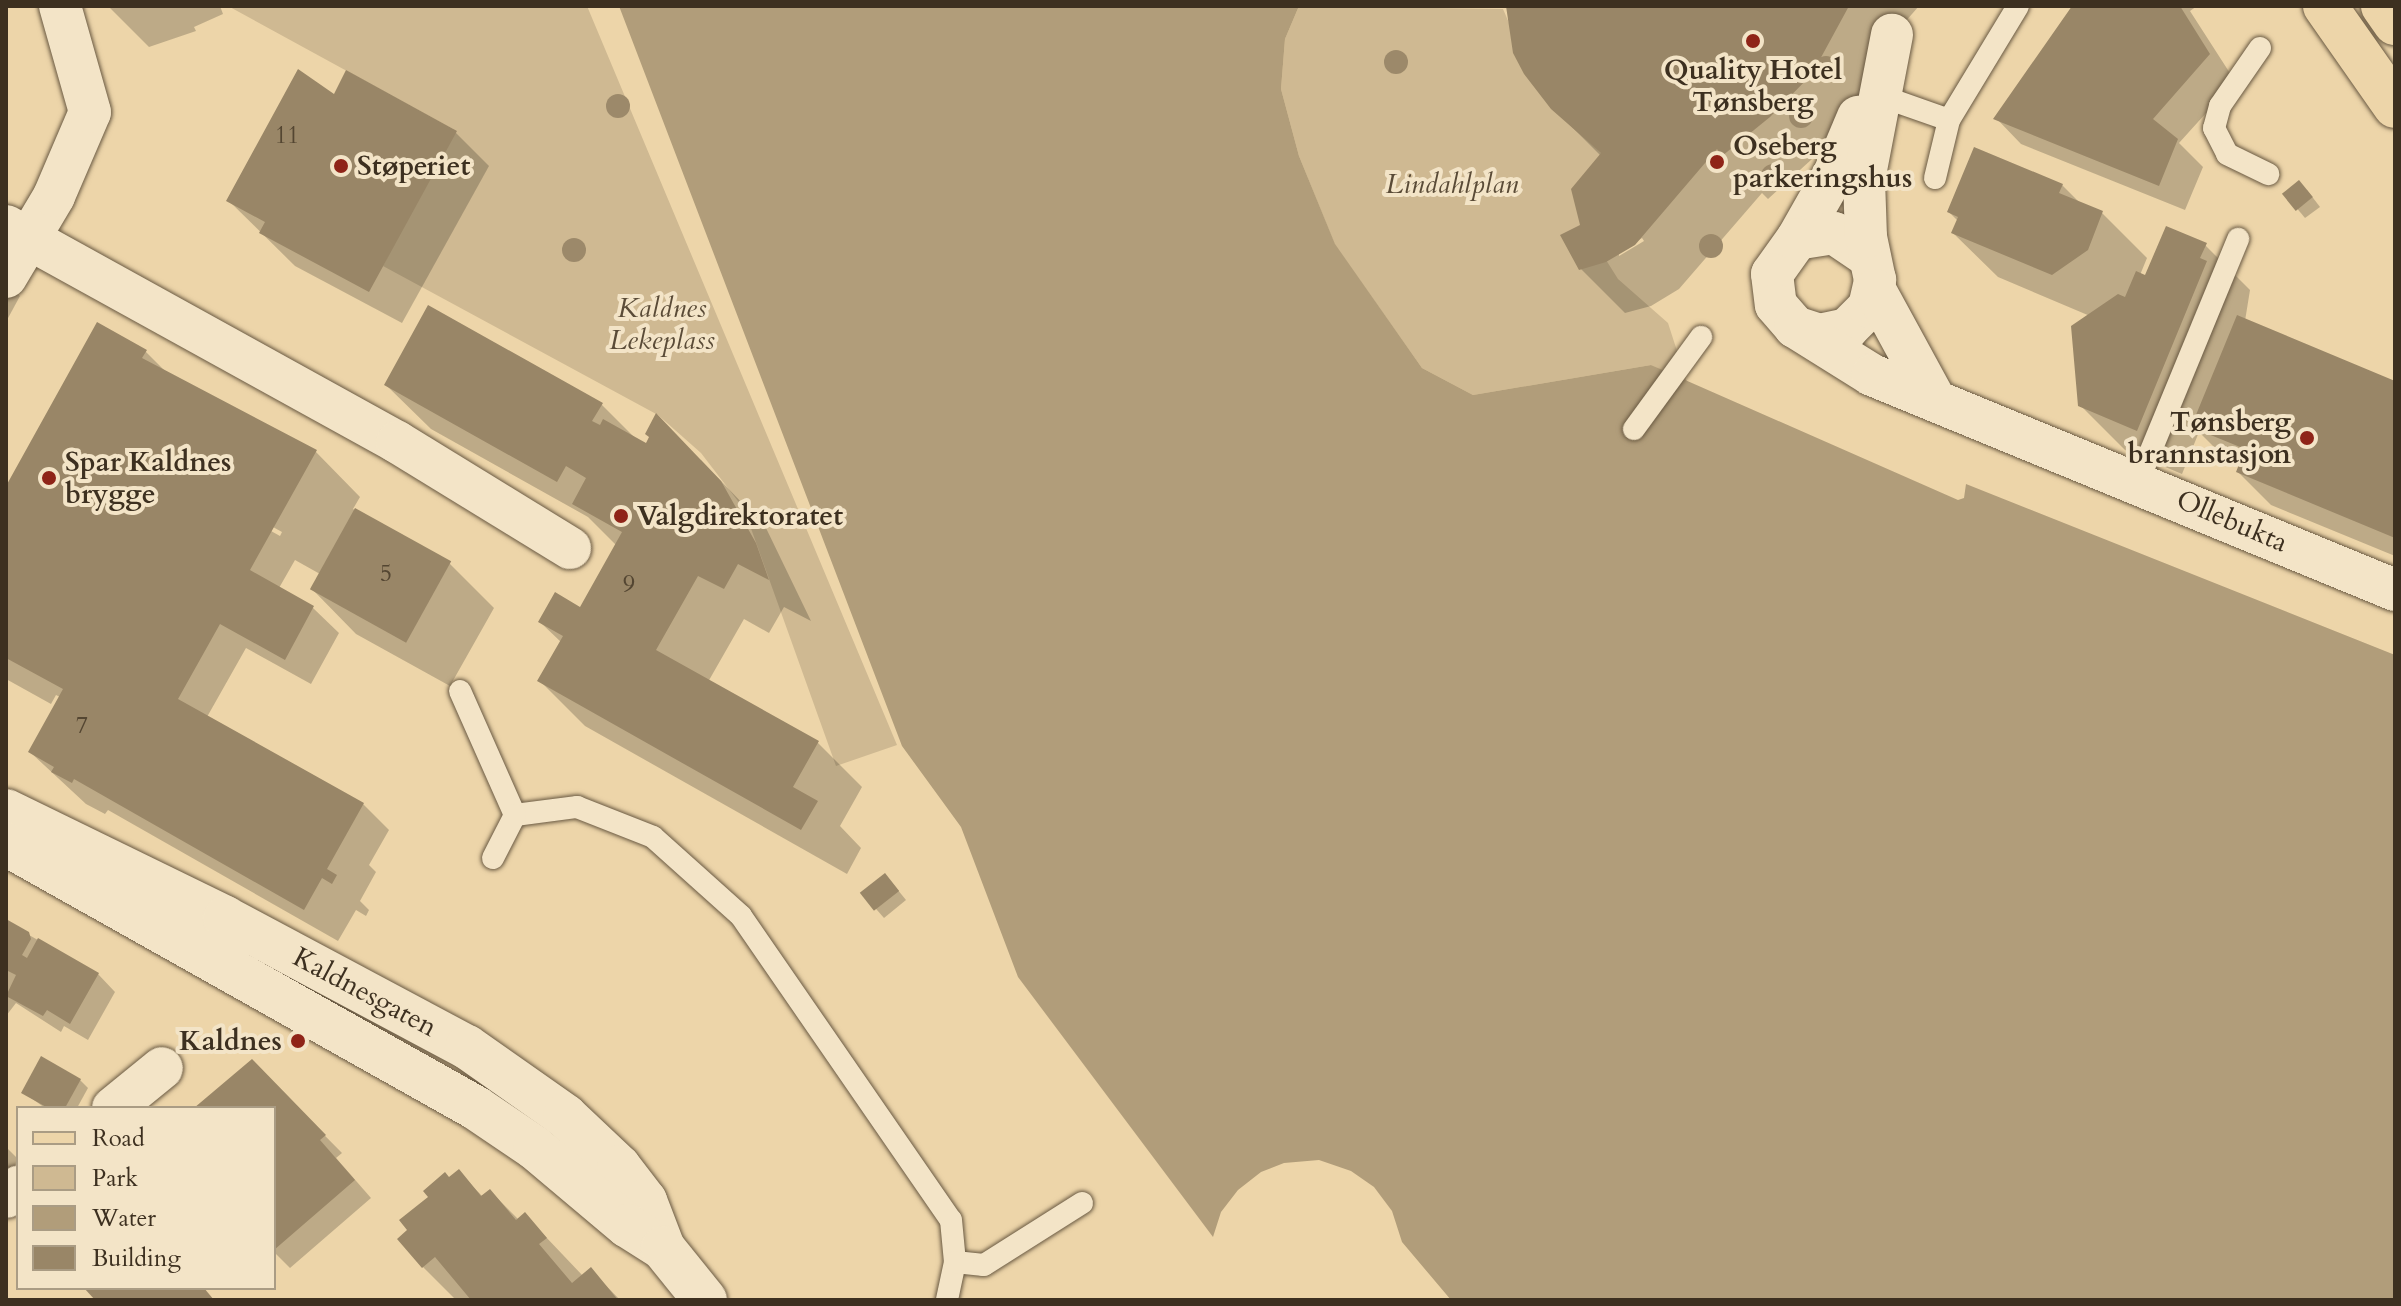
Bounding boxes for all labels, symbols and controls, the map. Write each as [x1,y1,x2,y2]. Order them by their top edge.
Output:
marker: Quality Hotel Tønsberg [1744,32,1762,50]
place label: Quality Hotel Tønsberg [1664,53,1842,119]
house number: 11 [275,122,299,150]
place label: Oseberg parkeringshus [1733,129,1912,195]
place label: Støperiet [357,149,470,183]
marker: Oseberg parkeringshus [1708,153,1726,171]
marker: Støperiet [332,157,350,175]
park label: Lindahlplan [1386,167,1518,201]
park label: Kaldnes Lekeplass [609,291,715,357]
place label: Tønsberg brannstasjon [2128,405,2291,471]
marker: Tønsberg brannstasjon [2298,429,2316,447]
place label: Spar Kaldnes brygge [65,445,231,511]
marker: Spar Kaldnes brygge [40,469,58,487]
street label: Ollebukta [2171,483,2293,559]
place label: Valgdirektoratet [637,499,843,533]
marker: Valgdirektoratet [612,507,630,525]
house number: 5 [380,560,392,588]
house number: 9 [623,571,635,599]
house number: 7 [76,712,88,740]
street label: Kaldnesgaten [287,940,443,1044]
place label: Kaldnes [179,1024,282,1058]
marker: Kaldnes [289,1032,307,1050]
legend [16,1106,276,1290]
text: Road [92,1122,145,1155]
text: Park [92,1162,138,1195]
text: Water [92,1202,156,1235]
text: Building [92,1242,181,1275]

